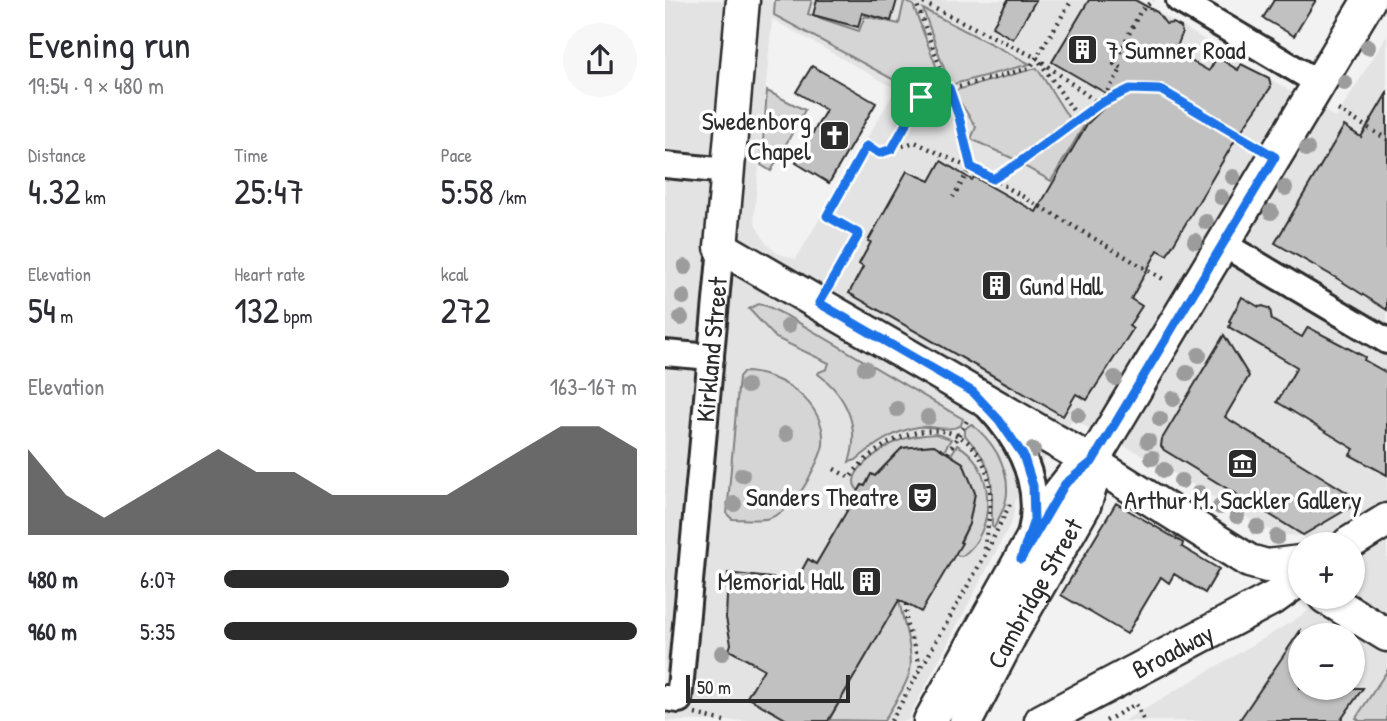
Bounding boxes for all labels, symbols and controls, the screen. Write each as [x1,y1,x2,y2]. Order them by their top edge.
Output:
text: Evening run [28,18,191,70]
button: share [563,23,637,97]
place label: 7 Sumner Road [1106,32,1246,67]
building icon: 7 Sumner Road [1066,33,1100,67]
pin [891,67,951,127]
text: 19:54 · 9 × 480 m [28,70,164,101]
icon: arrive [902,78,940,116]
place label: Swedenborg Chapel [702,103,811,168]
church icon: Swedenborg Chapel [817,119,851,153]
text: Distance [28,142,86,168]
text: Time [234,142,268,168]
text: Pace [441,142,472,168]
text: 4.32 [28,168,81,215]
text: 25:47 [234,168,304,215]
text: 5:58 [441,168,494,215]
text: km [81,184,106,210]
text: /km [494,184,527,210]
text: Elevation [28,261,91,287]
text: Heart rate [234,261,305,287]
text: kcal [441,261,468,287]
place label: Gund Hall [1019,268,1104,303]
building icon: Gund Hall [979,269,1013,303]
street label: Kirkland Street [687,274,735,424]
text: 54 [28,287,56,334]
text: 132 [234,287,279,334]
text: 272 [441,287,491,334]
text: m [56,303,73,329]
text: bpm [279,303,312,329]
text: Elevation [28,371,104,402]
text: 163–167 m [550,371,637,402]
museum icon: Arthur M. Sackler Gallery [1226,447,1260,481]
place label: Sanders Theatre [746,479,899,514]
theatre icon: Sanders Theatre [905,480,939,514]
place label: Arthur M. Sackler Gallery [1124,482,1362,517]
street label: Cambridge Street [978,511,1091,674]
map controls [1288,532,1365,700]
button: + [1288,532,1365,609]
place label: Memorial Hall [718,563,845,598]
text: 480 m [28,564,78,595]
text: 6:07 [140,564,176,595]
building icon: Memorial Hall [850,564,884,598]
street label: Broadway [1126,615,1219,687]
text: 960 m [28,616,77,647]
text: 5:35 [140,616,175,647]
button: − [1288,623,1365,700]
scale bar [686,672,851,704]
text: 50 m [697,674,731,700]

